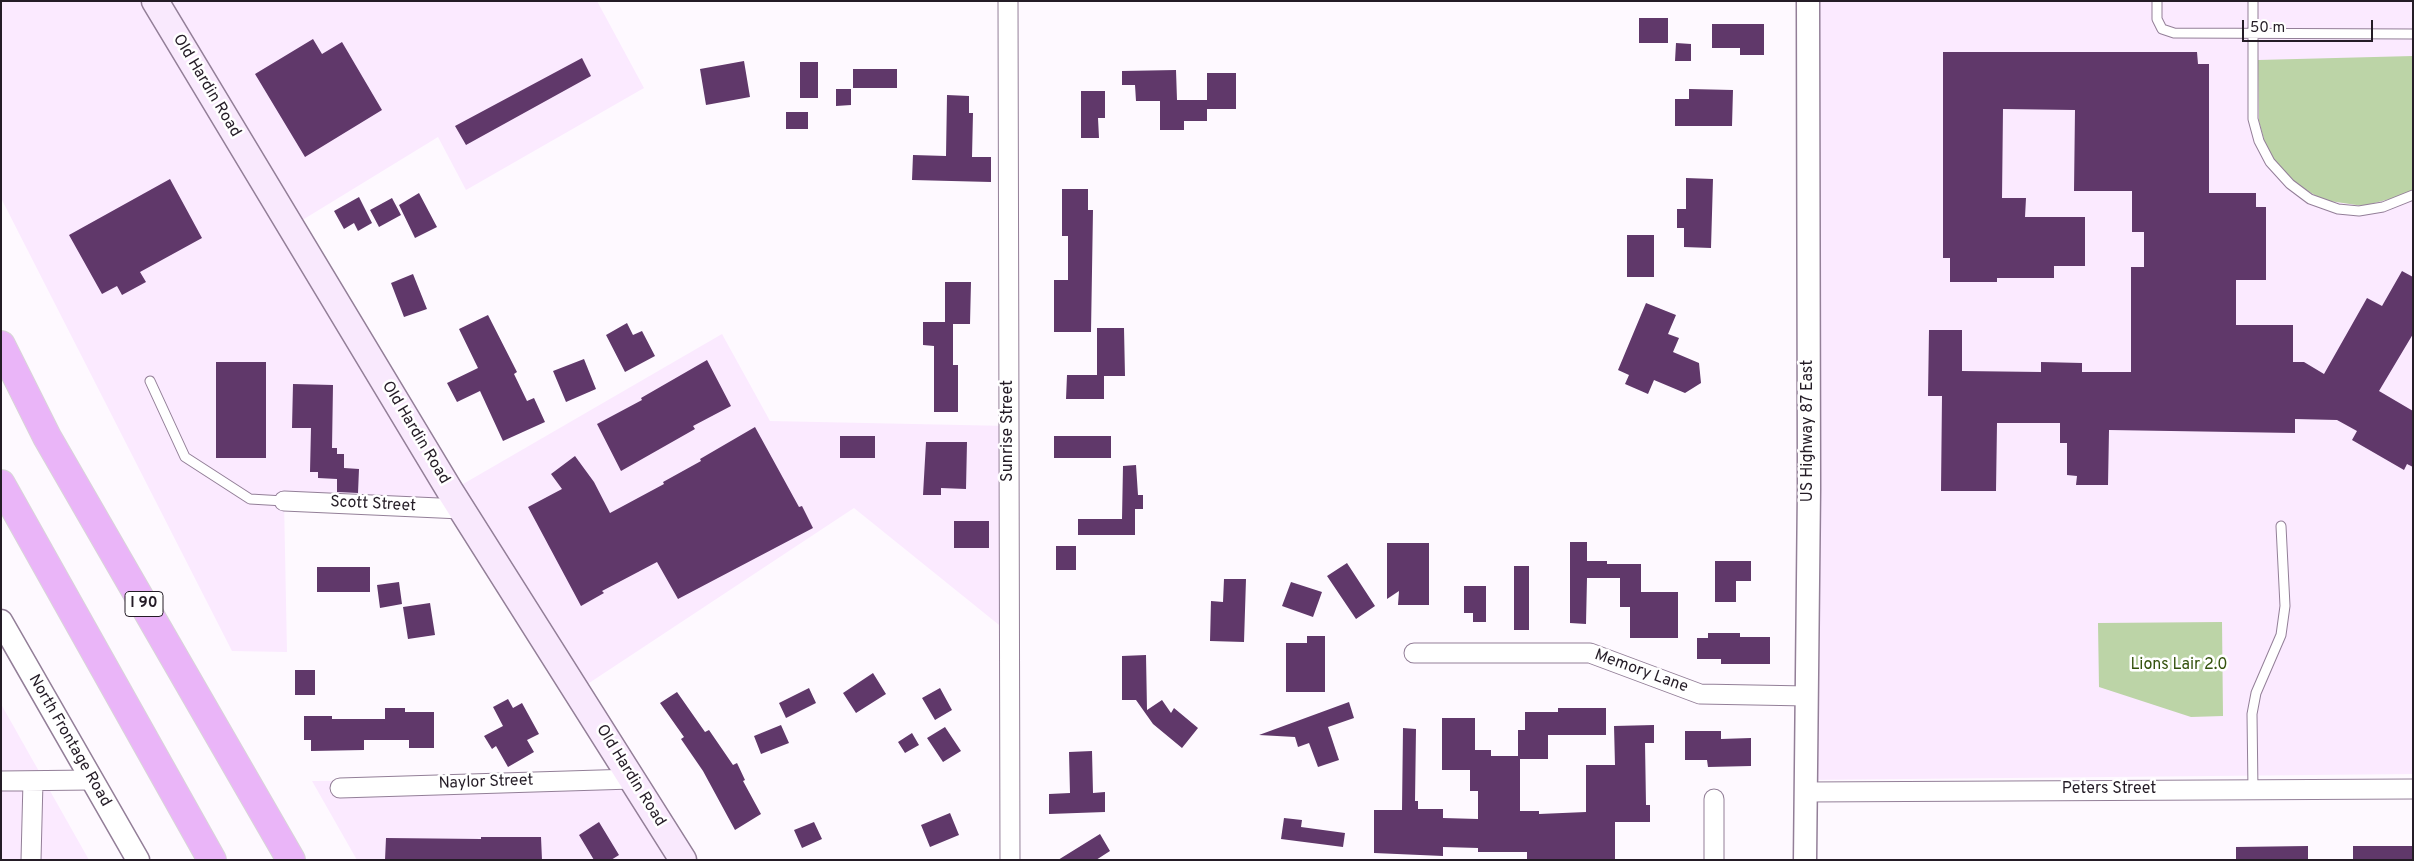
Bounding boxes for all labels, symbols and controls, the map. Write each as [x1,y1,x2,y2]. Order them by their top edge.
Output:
scale bar [2244,10,2375,42]
text: 50 m [2250,19,2285,38]
street label: Old Hardin Road [168,31,244,141]
street label: US Highway 87 East [1799,360,1819,502]
street label: Old Hardin Road [377,378,453,488]
street label: Sunrise Street [999,380,1019,482]
street label: Scott Street [330,493,416,517]
road number: I 90 [125,592,163,616]
street label: Memory Lane [1592,646,1690,698]
park label: Lions Lair 2.0 [2130,656,2228,676]
street label: North Frontage Road [23,672,115,810]
street label: Old Hardin Road [591,721,669,831]
street label: Naylor Street [438,772,534,794]
street label: Peters Street [2062,780,2156,800]

